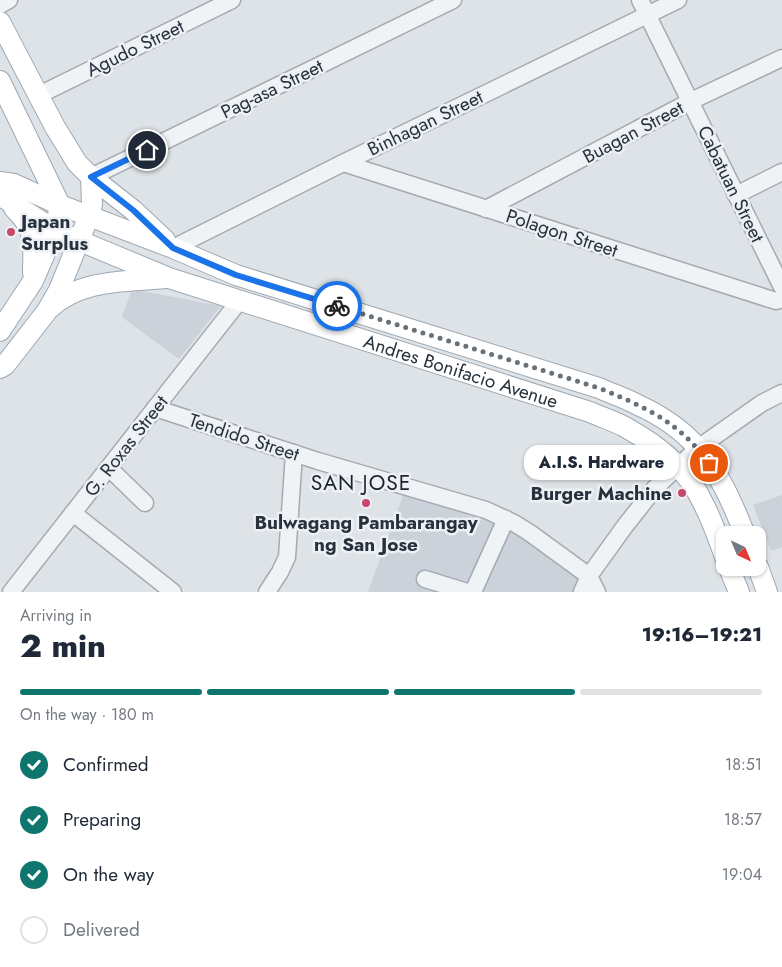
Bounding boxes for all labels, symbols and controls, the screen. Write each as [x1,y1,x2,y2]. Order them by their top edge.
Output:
street label: Agudo Street [82,13,189,83]
street label: Pag-asa Street [216,52,328,125]
street label: Binhagan Street [363,83,488,163]
street label: Buagan Street [578,94,689,170]
street label: Cabatuan Street [691,121,771,247]
pin [126,129,168,171]
icon: home [133,136,161,164]
street label: Polagon Street [503,202,622,264]
place label: Japan Surplus [17,208,88,257]
marker: Japan Surplus [5,226,17,238]
courier [312,281,362,331]
icon: bike [323,292,351,320]
street label: Andres Bonifacio Avenue [360,327,562,415]
street label: G. Roxas Street [78,389,174,502]
street label: Tendido Street [185,406,303,468]
pin [688,442,730,484]
callout: A.I.S. Hardware [524,446,679,480]
icon: bag [695,449,723,477]
text: A.I.S. Hardware [539,451,664,474]
district label: SAN JOSE [311,468,411,498]
place label: Burger Machine [531,480,672,507]
marker: Burger Machine [676,487,688,499]
marker: Bulwagang Pambarangay ng San Jose [360,497,372,509]
place label: Bulwagang Pambarangay ng San Jose [254,509,479,558]
north arrow [716,526,766,576]
map controls [716,526,766,576]
text: Arriving in [20,604,92,627]
text: 19:16–19:21 [642,621,762,648]
text: 2 min [20,623,106,669]
text: On the way · 180 m [20,703,154,726]
icon: check [20,751,48,779]
text: Confirmed [63,751,149,778]
text: 18:51 [725,753,762,776]
icon: check [20,806,48,834]
text: Preparing [63,806,141,833]
text: 18:57 [724,808,762,831]
icon: check [20,861,48,889]
text: On the way [63,861,154,888]
text: 19:04 [722,863,762,886]
text: Delivered [63,916,140,943]

